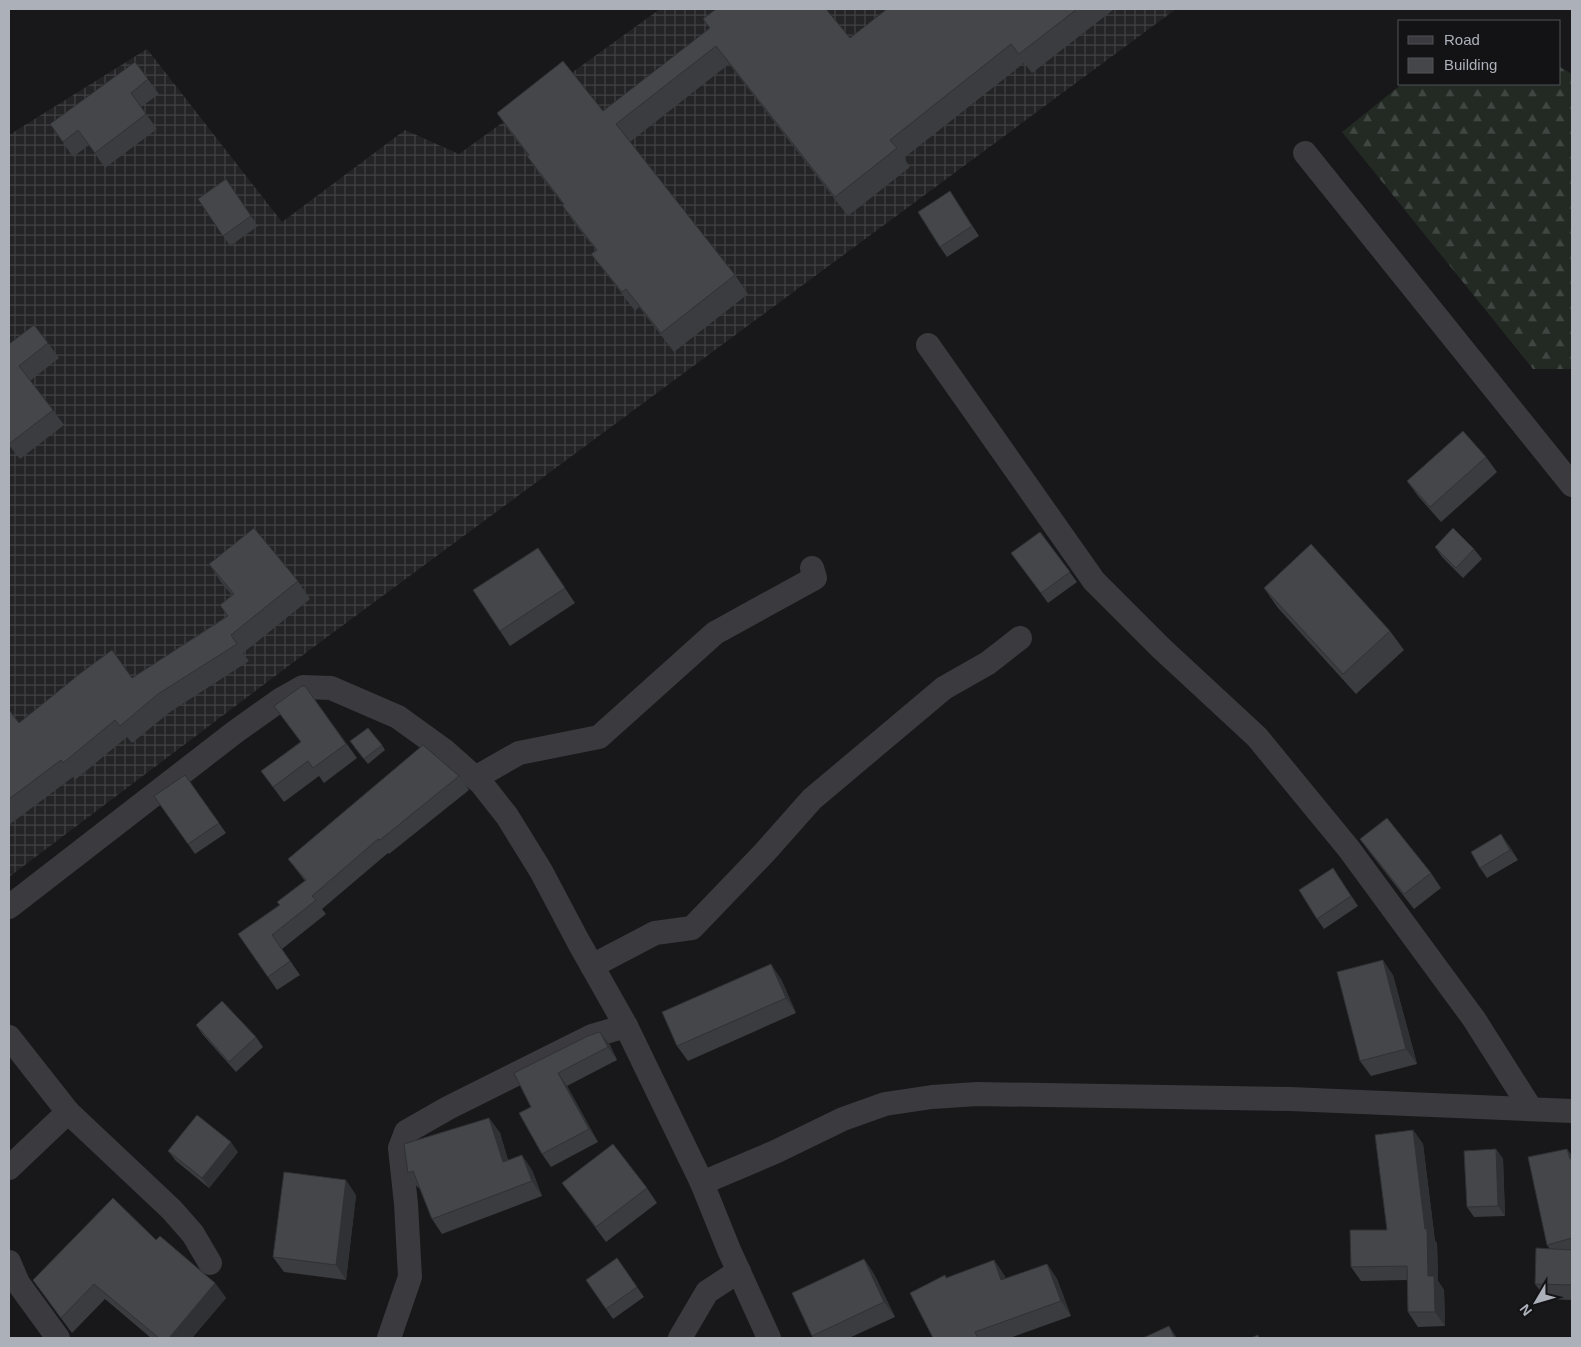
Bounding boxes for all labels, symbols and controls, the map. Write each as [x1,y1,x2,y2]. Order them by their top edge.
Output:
legend [1398,20,1561,85]
text: Road [1444,31,1480,48]
text: Building [1444,56,1497,73]
north arrow [1511,1277,1561,1327]
text: N [1516,1301,1535,1319]

